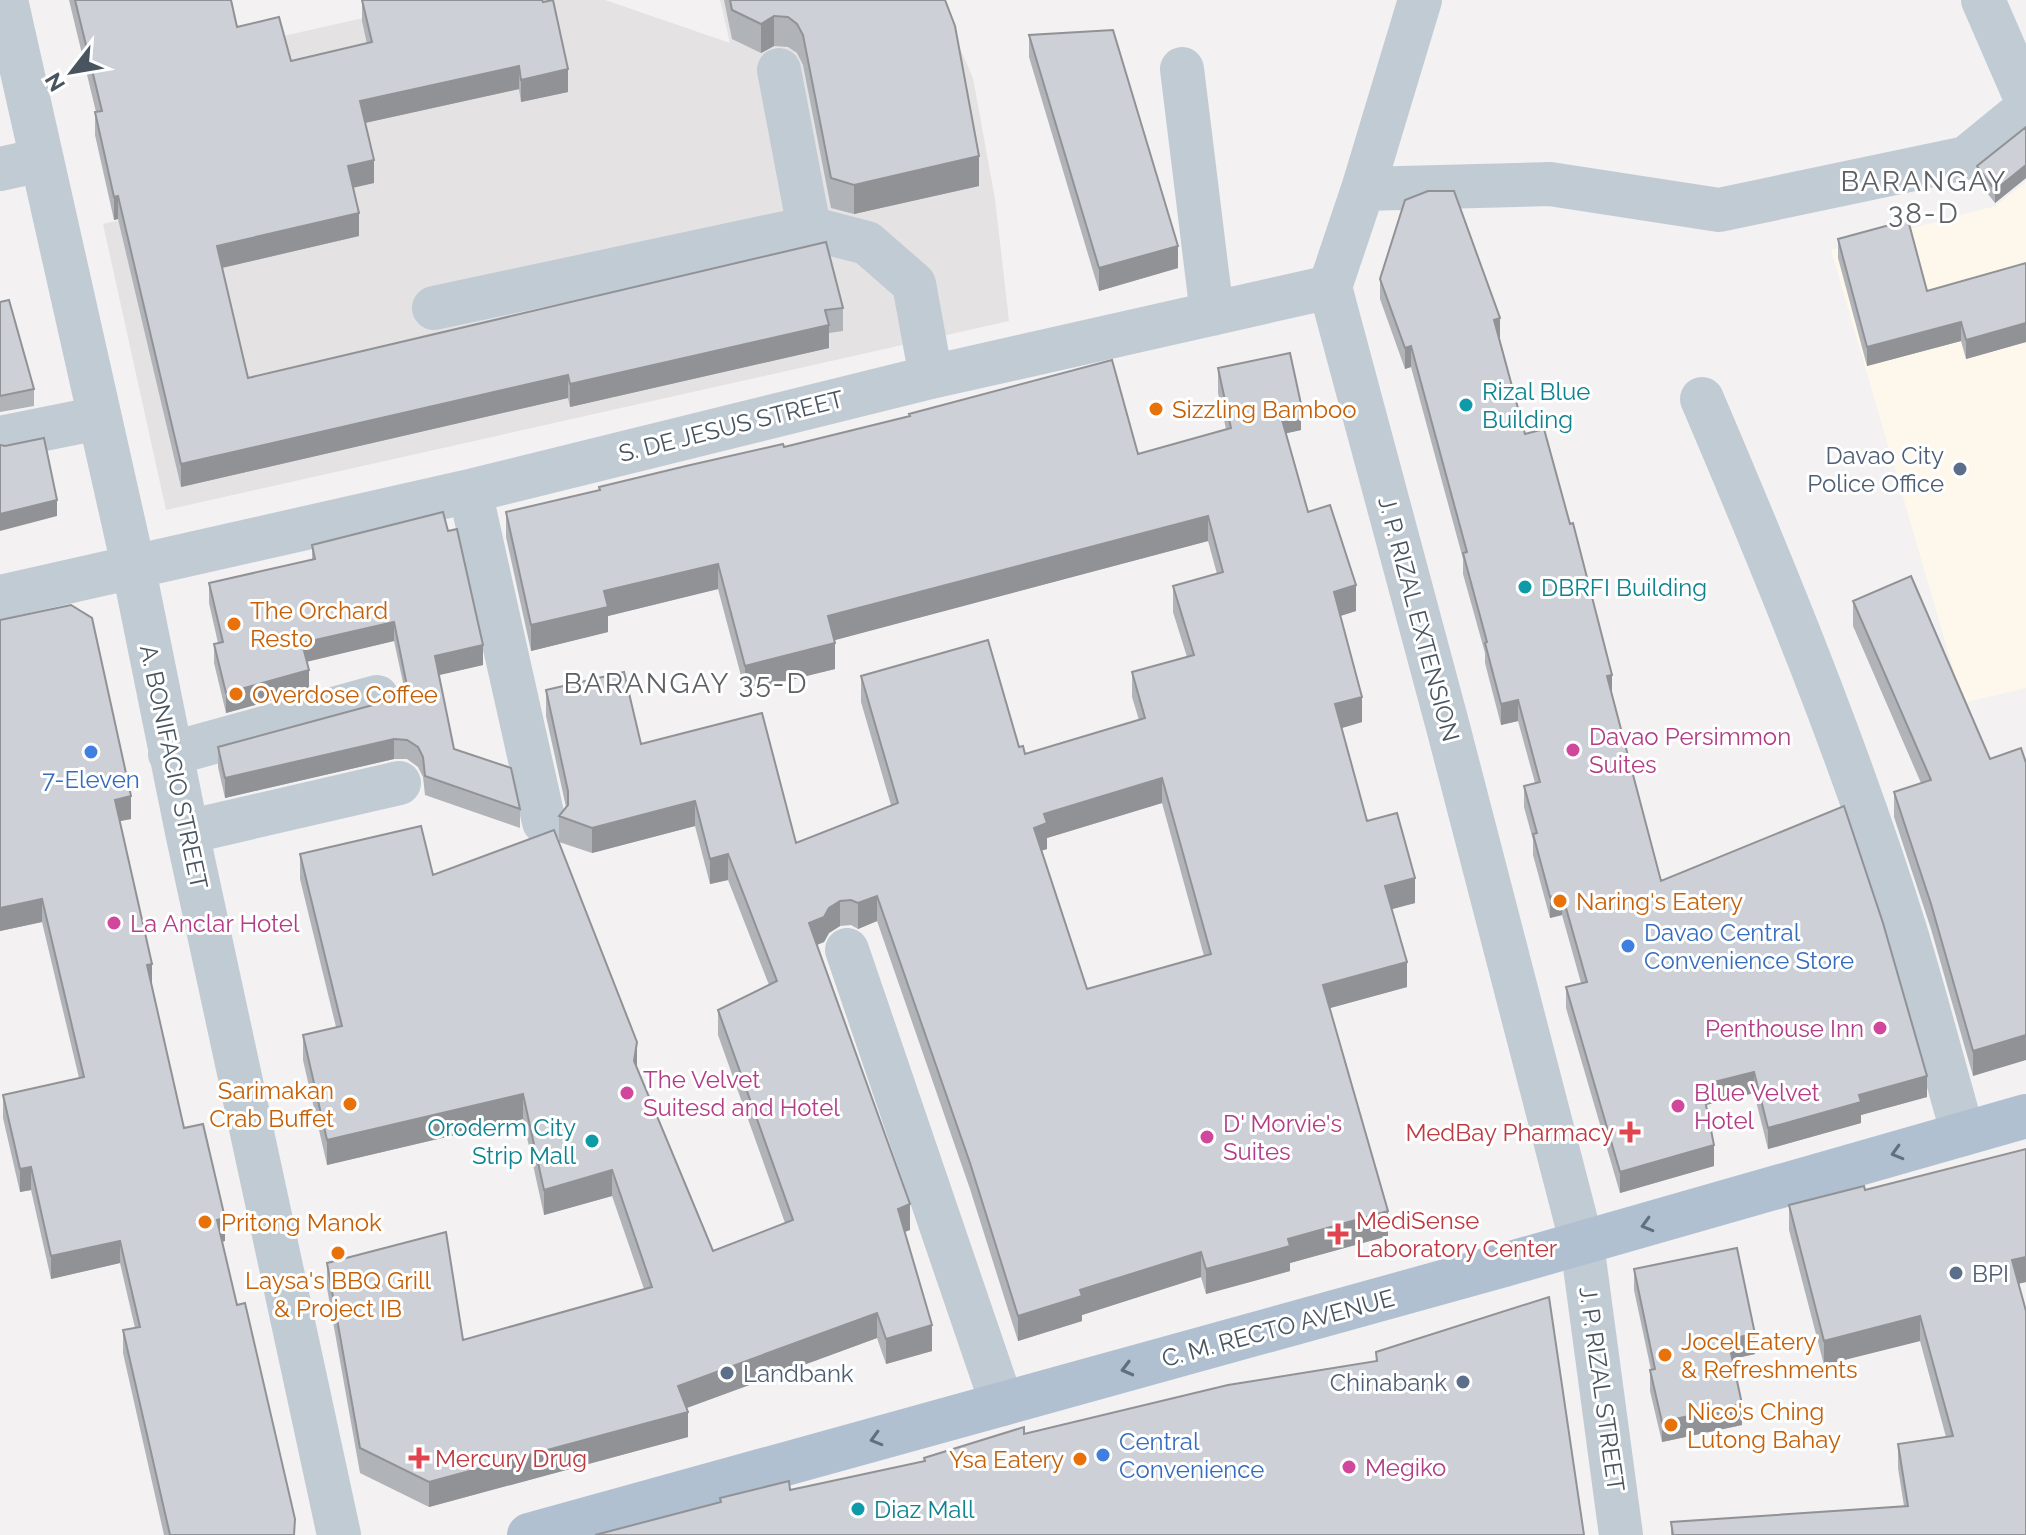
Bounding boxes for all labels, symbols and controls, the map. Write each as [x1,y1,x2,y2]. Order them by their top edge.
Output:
north arrow [32,32,112,112]
text: N [39,68,70,96]
district label: BARANGAY 38-D [1841,165,2007,230]
place label: Rizal Blue Building [1482,377,1590,434]
street label: S. DE JESUS STREET [616,384,847,468]
place label: Sizzling Bamboo [1172,395,1357,424]
marker: Rizal Blue Building [1457,396,1475,414]
marker: Sizzling Bamboo [1147,400,1165,418]
place label: Davao City Police Office [1807,441,1944,498]
marker: Davao City Police Office [1951,460,1969,478]
street label: J. P. RIZAL EXTENSION [1372,493,1466,745]
place label: DBRFI Building [1541,573,1707,602]
marker: DBRFI Building [1516,578,1534,596]
place label: The Orchard Resto [250,596,388,653]
marker: The Orchard Resto [225,615,243,633]
street label: A. BONIFACIO STREET [134,642,214,892]
district label: BARANGAY 35-D [564,667,808,700]
place label: Overdose Coffee [252,680,438,709]
marker: Overdose Coffee [227,685,245,703]
place label: Davao Persimmon Suites [1589,722,1791,779]
marker: Davao Persimmon Suites [1564,741,1582,759]
marker: 7-Eleven [82,743,100,761]
place label: 7-Eleven [42,765,140,794]
place label: Naring's Eatery [1576,887,1743,916]
marker: Naring's Eatery [1551,892,1569,910]
place label: La Anclar Hotel [130,909,300,938]
marker: La Anclar Hotel [105,914,123,932]
place label: Davao Central Convenience Store [1644,918,1854,975]
marker: Davao Central Convenience Store [1619,937,1637,955]
place label: Penthouse Inn [1705,1014,1864,1043]
marker: Penthouse Inn [1871,1019,1889,1037]
place label: The Velvet Suitesd and Hotel [643,1065,840,1122]
place label: Sarimakan Crab Buffet [209,1076,334,1133]
place label: Blue Velvet Hotel [1694,1078,1819,1135]
marker: The Velvet Suitesd and Hotel [618,1084,636,1102]
marker: Sarimakan Crab Buffet [341,1095,359,1113]
marker: Blue Velvet Hotel [1669,1097,1687,1115]
place label: D' Morvie's Suites [1223,1109,1342,1166]
place label: Oroderm City Strip Mall [427,1113,576,1170]
place label: MedBay Pharmacy [1405,1118,1614,1147]
marker: MedBay Pharmacy [1621,1123,1639,1141]
marker: D' Morvie's Suites [1198,1128,1216,1146]
marker: Oroderm City Strip Mall [583,1132,601,1150]
one-way arrow [1891,1144,1905,1160]
place label: MediSense Laboratory Center [1356,1206,1558,1263]
place label: Pritong Manok [221,1208,382,1237]
marker: Pritong Manok [196,1213,214,1231]
one-way arrow [1641,1216,1655,1232]
marker: MediSense Laboratory Center [1327,1223,1349,1245]
marker: Laysa's BBQ Grill & Project IB [329,1244,347,1262]
place label: BPI [1972,1259,2009,1288]
marker: BPI [1947,1264,1965,1282]
place label: Laysa's BBQ Grill & Project IB [245,1266,431,1323]
street label: C. M. RECTO AVENUE [1159,1283,1397,1373]
street label: J. P. RIZAL STREET [1573,1285,1631,1494]
place label: Jocel Eatery & Refreshments [1681,1327,1858,1384]
marker: Jocel Eatery & Refreshments [1656,1346,1674,1364]
place label: Landbank [743,1359,854,1388]
one-way arrow [1120,1360,1134,1377]
marker: Landbank [718,1364,736,1382]
place label: Chinabank [1330,1368,1447,1397]
marker: Chinabank [1454,1373,1472,1391]
place label: Nico's Ching Lutong Bahay [1687,1397,1841,1454]
marker: Nico's Ching Lutong Bahay [1662,1416,1680,1434]
place label: Central Convenience [1119,1427,1264,1484]
one-way arrow [870,1429,884,1446]
place label: Mercury Drug [435,1444,587,1473]
place label: Ysa Eatery [949,1445,1064,1474]
marker: Central Convenience [1094,1446,1112,1464]
marker: Mercury Drug [410,1449,428,1467]
marker: Ysa Eatery [1071,1450,1089,1468]
place label: Megiko [1365,1453,1446,1482]
marker: Megiko [1340,1458,1358,1476]
place label: Diaz Mall [874,1495,975,1524]
marker: Diaz Mall [849,1500,867,1518]

